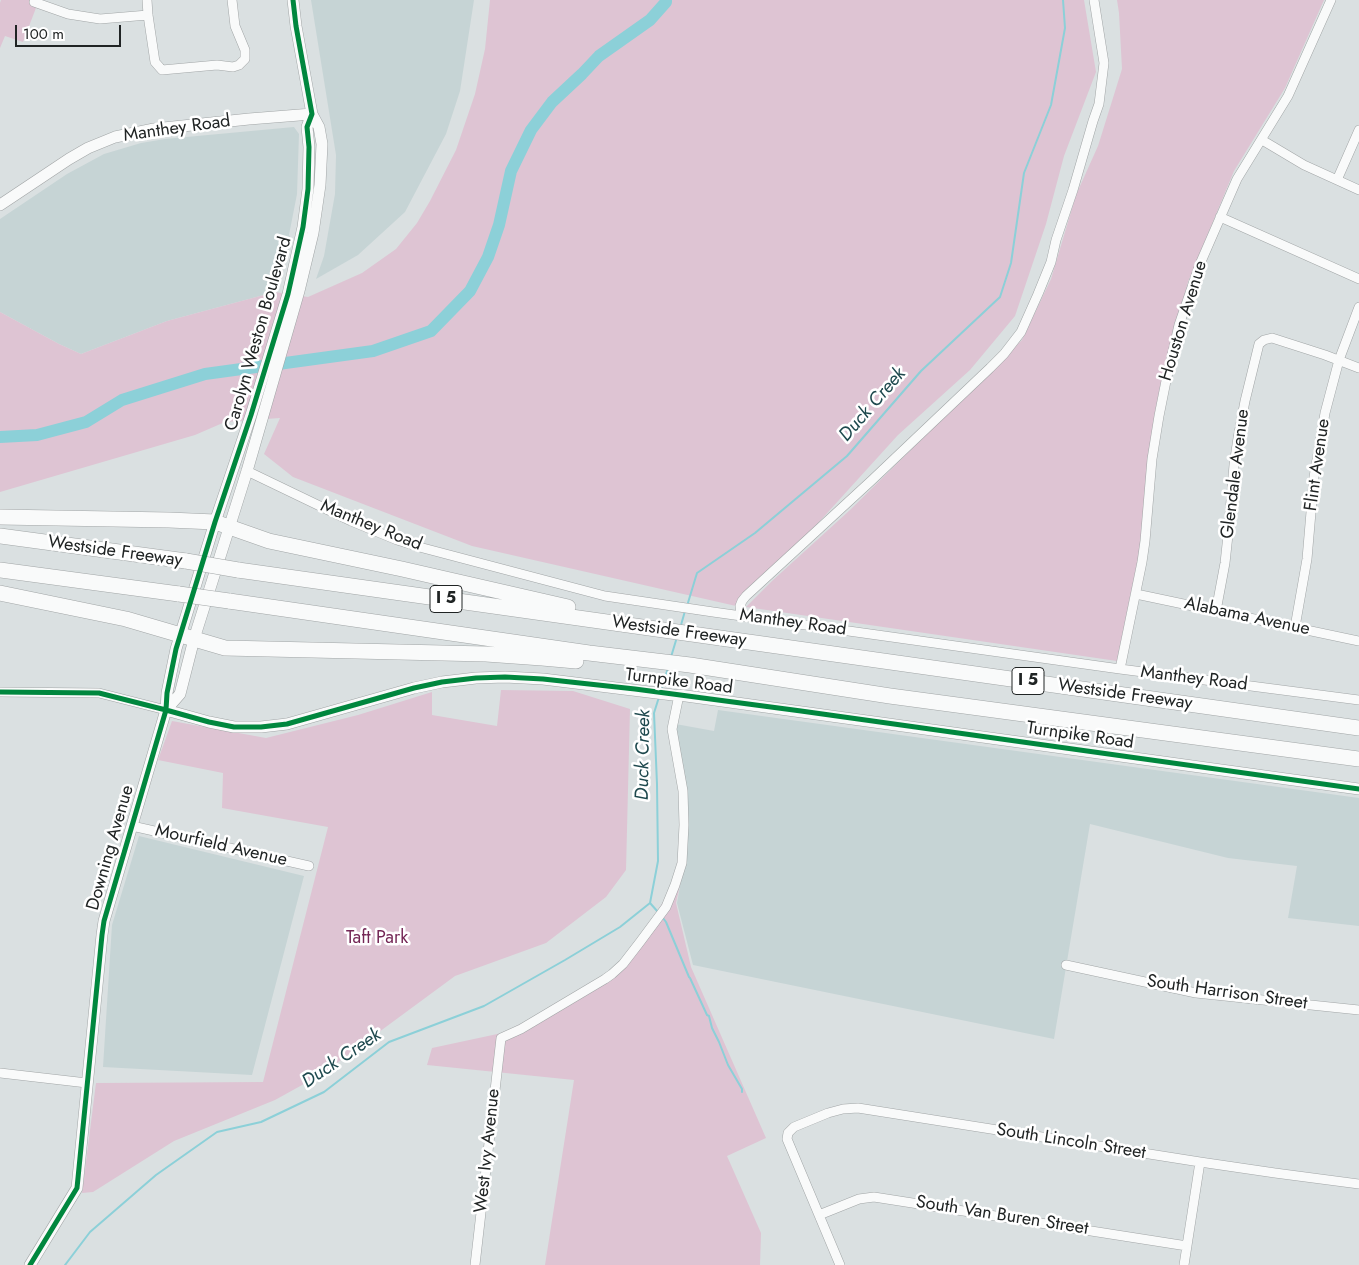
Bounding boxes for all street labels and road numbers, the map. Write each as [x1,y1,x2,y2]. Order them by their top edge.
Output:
street label: Manthey Road [122,111,232,147]
street label: Carolyn Weston Boulevard [221,234,297,434]
street label: Houston Avenue [1155,258,1213,384]
street label: Glendale Avenue [1217,408,1255,540]
street label: Flint Avenue [1301,417,1335,513]
street label: Manthey Road [317,496,425,556]
street label: Westside Freeway [46,532,184,572]
road number: I 5 [430,586,462,612]
street label: Alabama Avenue [1182,593,1312,641]
street label: Manthey Road [738,605,848,641]
street label: Westside Freeway [610,612,748,652]
street label: Manthey Road [1139,662,1249,696]
street label: Turnpike Road [624,665,734,699]
road number: I 5 [1012,668,1044,694]
street label: Westside Freeway [1056,675,1194,715]
street label: Turnpike Road [1025,718,1135,754]
street label: Downing Avenue [83,783,139,913]
street label: Mourfield Avenue [153,820,289,872]
street label: South Harrison Street [1145,971,1309,1015]
street label: West Ivy Avenue [471,1088,505,1214]
street label: South Lincoln Street [995,1120,1147,1164]
street label: South Van Buren Street [914,1192,1090,1240]

